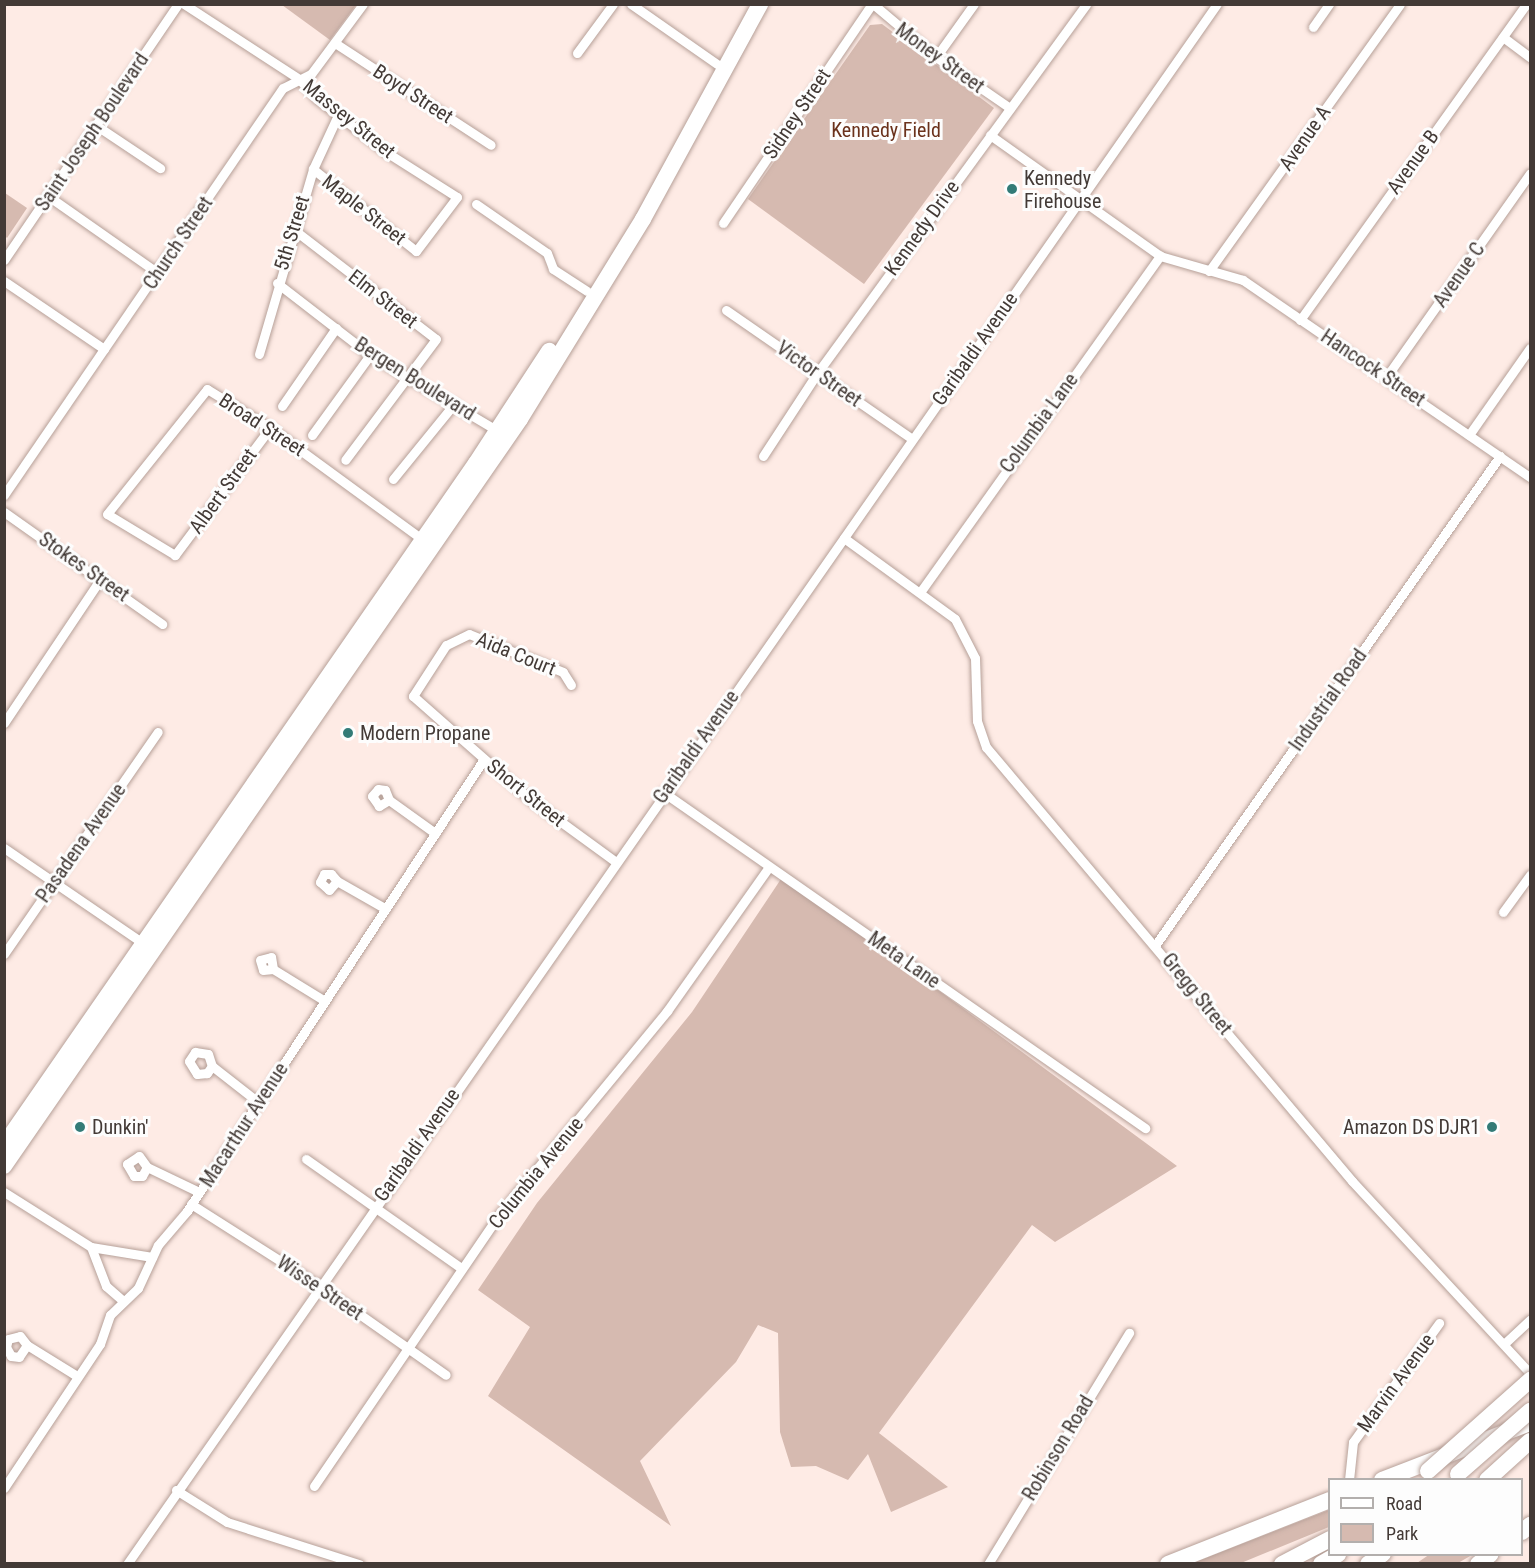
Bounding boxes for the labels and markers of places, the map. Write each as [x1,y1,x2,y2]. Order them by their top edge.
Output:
place label: Kennedy Firehouse [1024,166,1101,213]
marker: Kennedy Firehouse [1005,182,1019,196]
place label: Modern Propane [360,721,490,745]
marker: Modern Propane [341,726,355,740]
place label: Dunkin' [92,1115,149,1139]
place label: Amazon DS DJR1 [1343,1115,1480,1139]
marker: Dunkin' [73,1120,87,1134]
marker: Amazon DS DJR1 [1485,1120,1499,1134]

